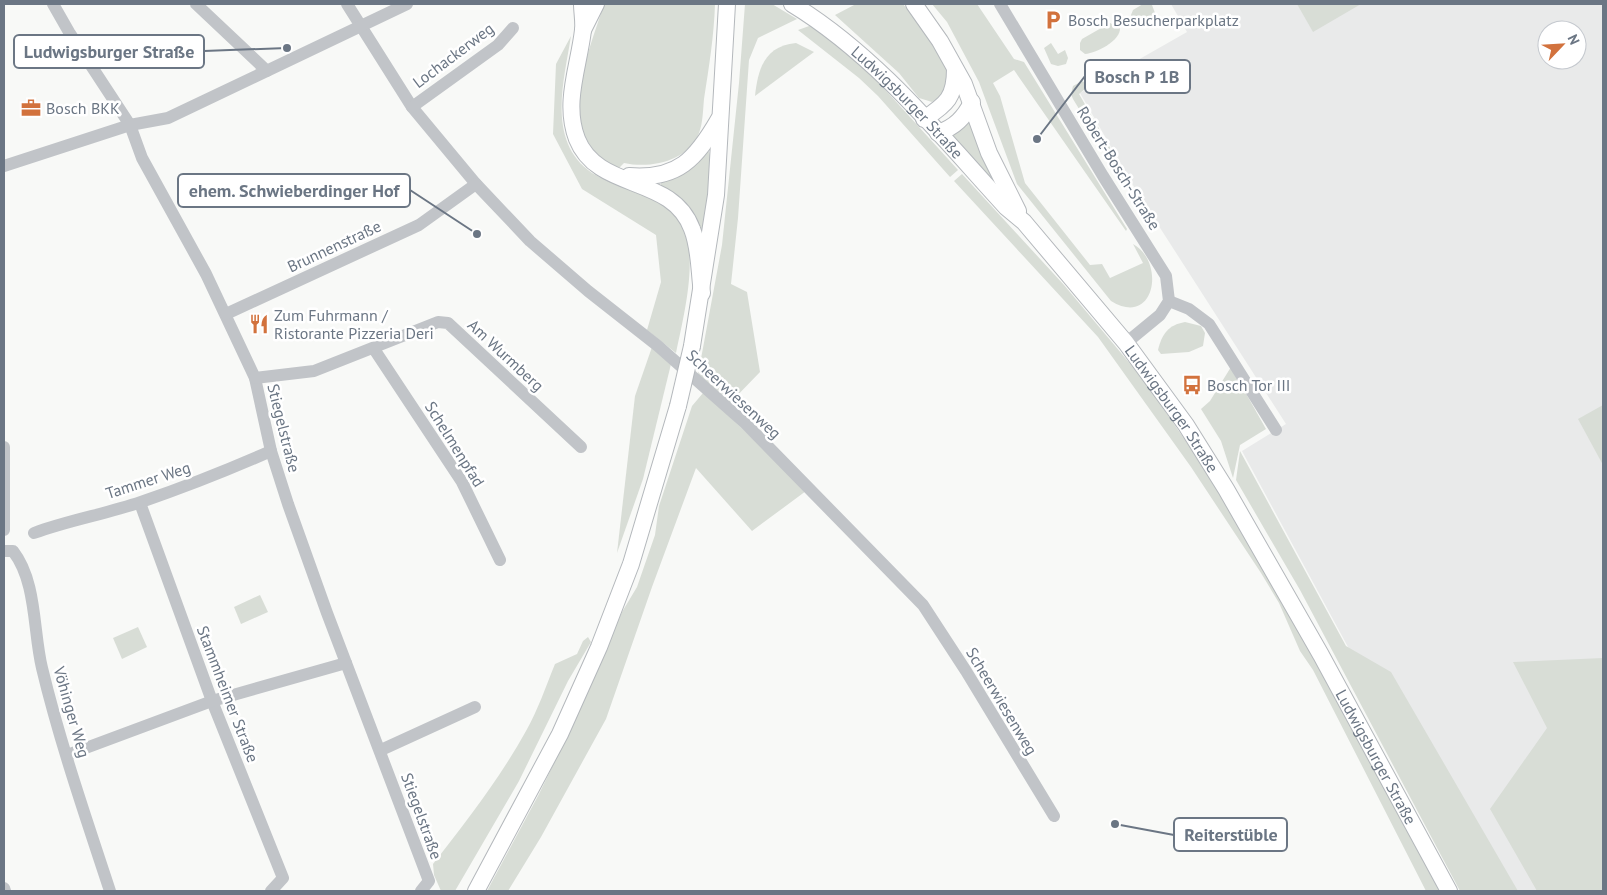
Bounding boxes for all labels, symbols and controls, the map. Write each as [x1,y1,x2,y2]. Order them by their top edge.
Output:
parking icon: Bosch Besucherparkplatz [1042,9,1064,31]
place label: Bosch Besucherparkplatz [1068,10,1239,30]
street label: Lochackerweg [409,18,497,92]
north arrow [1537,20,1587,70]
text: N [1564,32,1584,47]
callout: Ludwigsburger Straße [14,35,204,68]
text: Ludwigsburger Straße [24,40,194,63]
street label: Ludwigsburger Straße [847,41,967,163]
callout: Bosch P 1B [1085,60,1190,93]
text: Bosch P 1B [1094,65,1180,88]
office icon: Bosch BKK [20,97,42,119]
place label: Bosch BKK [46,98,120,118]
street label: Robert-Bosch-Straße [1073,103,1165,233]
callout: ehem. Schwieberdinger Hof [178,174,410,207]
text: ehem. Schwieberdinger Hof [189,179,400,202]
street label: Brunnenstraße [284,216,384,276]
place label: Zum Fuhrmann / Ristorante Pizzeria Deri [274,305,434,343]
restaurant icon: Zum Fuhrmann / Ristorante Pizzeria Deri [248,313,270,335]
street label: Am Wurmberg [464,315,548,395]
street label: Ludwigsburger Straße [1121,341,1223,476]
street label: Scheerwiesenweg [683,345,785,443]
bus stop icon: Bosch Tor III [1181,374,1203,396]
place label: Bosch Tor III [1207,375,1291,395]
street label: Stiegelstraße [263,382,305,474]
street label: Schelmenpfad [421,397,489,491]
street label: Tammer Weg [103,457,193,503]
street label: Stammheimer Straße [193,623,263,765]
street label: Scheerwiesenweg [962,644,1042,758]
street label: Vöhinger Weg [49,663,95,760]
street label: Ludwigsburger Straße [1332,686,1421,828]
street label: Stiegelstraße [397,770,447,862]
callout: Reiterstüble [1174,818,1287,851]
text: Reiterstüble [1184,823,1278,846]

